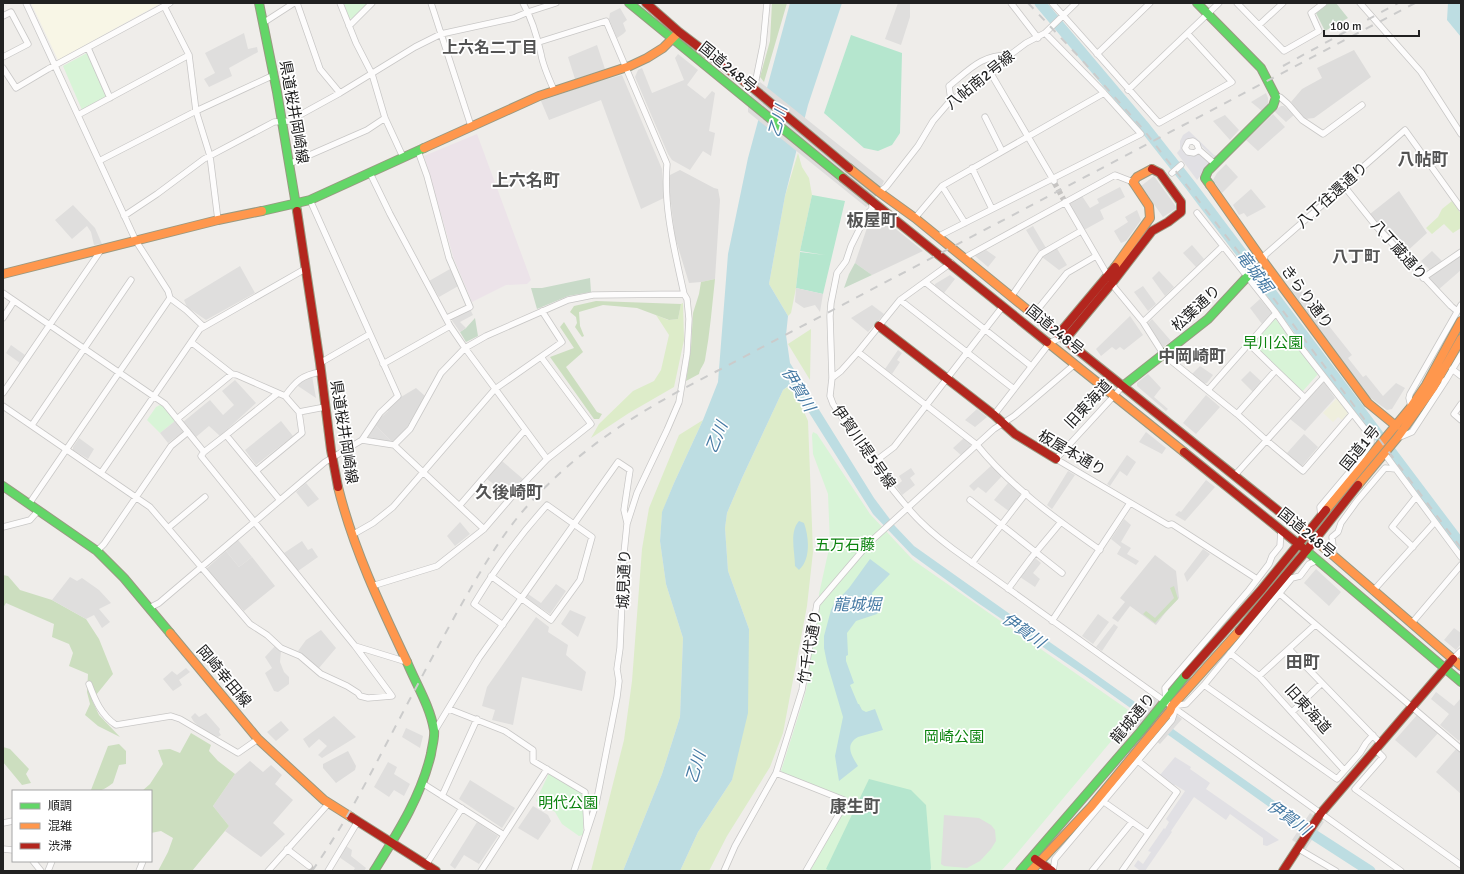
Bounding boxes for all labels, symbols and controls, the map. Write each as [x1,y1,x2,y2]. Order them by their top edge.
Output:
scale bar [1324,12,1419,38]
text: 100 m [1330,19,1362,34]
district label: 上六名二丁目 [442,38,538,58]
street label: 国道248号 [695,38,761,96]
street label: 八帖南2号線 [942,47,1018,113]
street label: 県道桜井岡崎線 [276,59,312,165]
water label: 乙川 [764,101,792,139]
district label: 八帖町 [1398,149,1449,170]
street label: 八丁往還通り [1293,158,1371,232]
district label: 上六名町 [492,170,560,191]
district label: 板屋町 [847,210,898,231]
street label: 八丁蔵通り [1367,216,1431,284]
water label: 竜城堀 [1232,246,1278,299]
district label: 八丁町 [1332,247,1380,267]
street label: きらり通り [1277,262,1337,332]
street label: 松葉通り [1168,281,1224,335]
street label: 国道248号 [1022,301,1088,359]
park label: 早川公園 [1243,334,1303,352]
district label: 中岡崎町 [1158,346,1226,367]
water label: 伊賀川 [777,364,820,417]
street label: 旧東海道 [1061,376,1115,432]
street label: 県道桜井岡崎線 [327,379,361,485]
street label: 伊賀川堤5号線 [828,402,900,492]
water label: 乙川 [702,417,733,456]
street label: 国道1号 [1336,422,1384,474]
street label: 板屋本通り [1035,426,1109,480]
district label: 久後崎町 [475,482,543,503]
street label: 国道248号 [1274,504,1340,562]
park label: 五万石藤 [815,536,875,554]
street label: 城見通り [614,549,634,609]
water label: 龍城堀 [833,595,884,615]
street label: 竹千代通り [795,608,825,686]
water label: 伊賀川 [998,609,1050,654]
street label: 岡崎幸田線 [193,641,255,711]
district label: 田町 [1286,652,1320,673]
street label: 旧東海道 [1281,681,1335,737]
street label: 龍城通り [1107,689,1159,747]
park label: 岡崎公園 [924,728,984,746]
water label: 乙川 [682,747,711,786]
legend [12,790,152,862]
park label: 明代公園 [538,794,598,812]
district label: 康生町 [830,796,881,817]
water label: 伊賀川 [1263,796,1315,841]
text: 順調 [48,799,72,814]
text: 混雑 [48,819,72,834]
text: 渋滞 [48,839,72,854]

